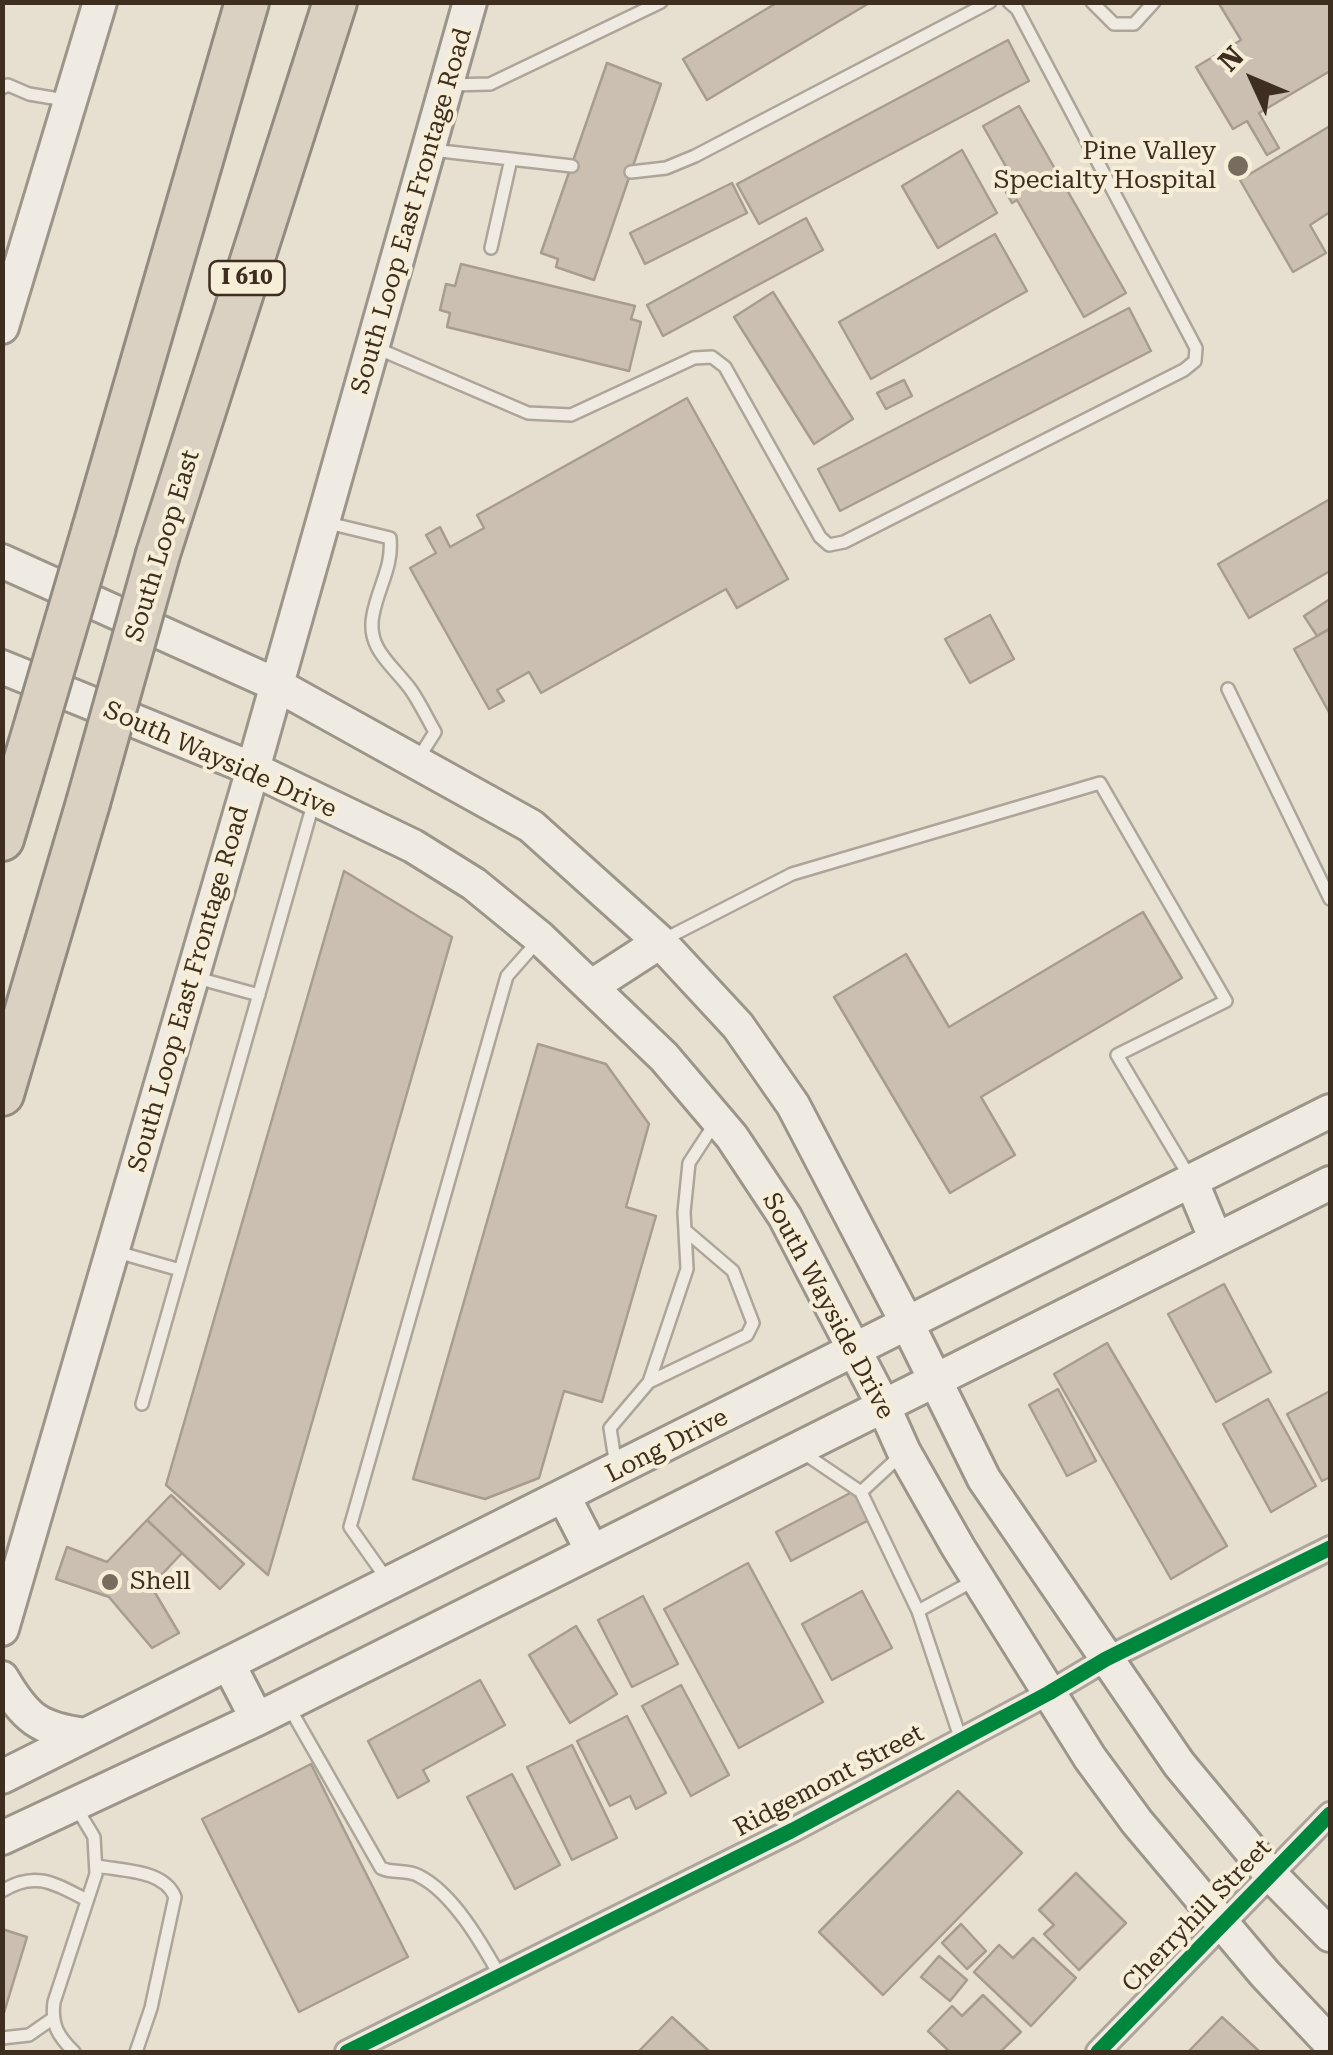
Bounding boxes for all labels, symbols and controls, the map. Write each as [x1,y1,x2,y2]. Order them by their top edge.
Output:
street label: South Loop East Frontage Road [345,25,479,397]
north arrow [1203,30,1303,130]
text: N [1212,40,1250,78]
place label: Pine Valley Specialty Hospital [994,137,1216,196]
marker: Pine Valley Specialty Hospital [1225,153,1251,179]
road number: I 610 [210,261,284,295]
street label: South Loop East [120,447,206,645]
street label: South Wayside Drive [99,695,341,825]
street label: South Loop East Frontage Road [122,803,256,1175]
street label: South Wayside Drive [756,1188,900,1424]
street label: Long Drive [601,1402,733,1490]
place label: Shell [130,1567,191,1597]
marker: Shell [99,1571,121,1593]
street label: Ridgemont Street [729,1718,929,1844]
street label: Cherryhill Street [1116,1833,1278,1999]

